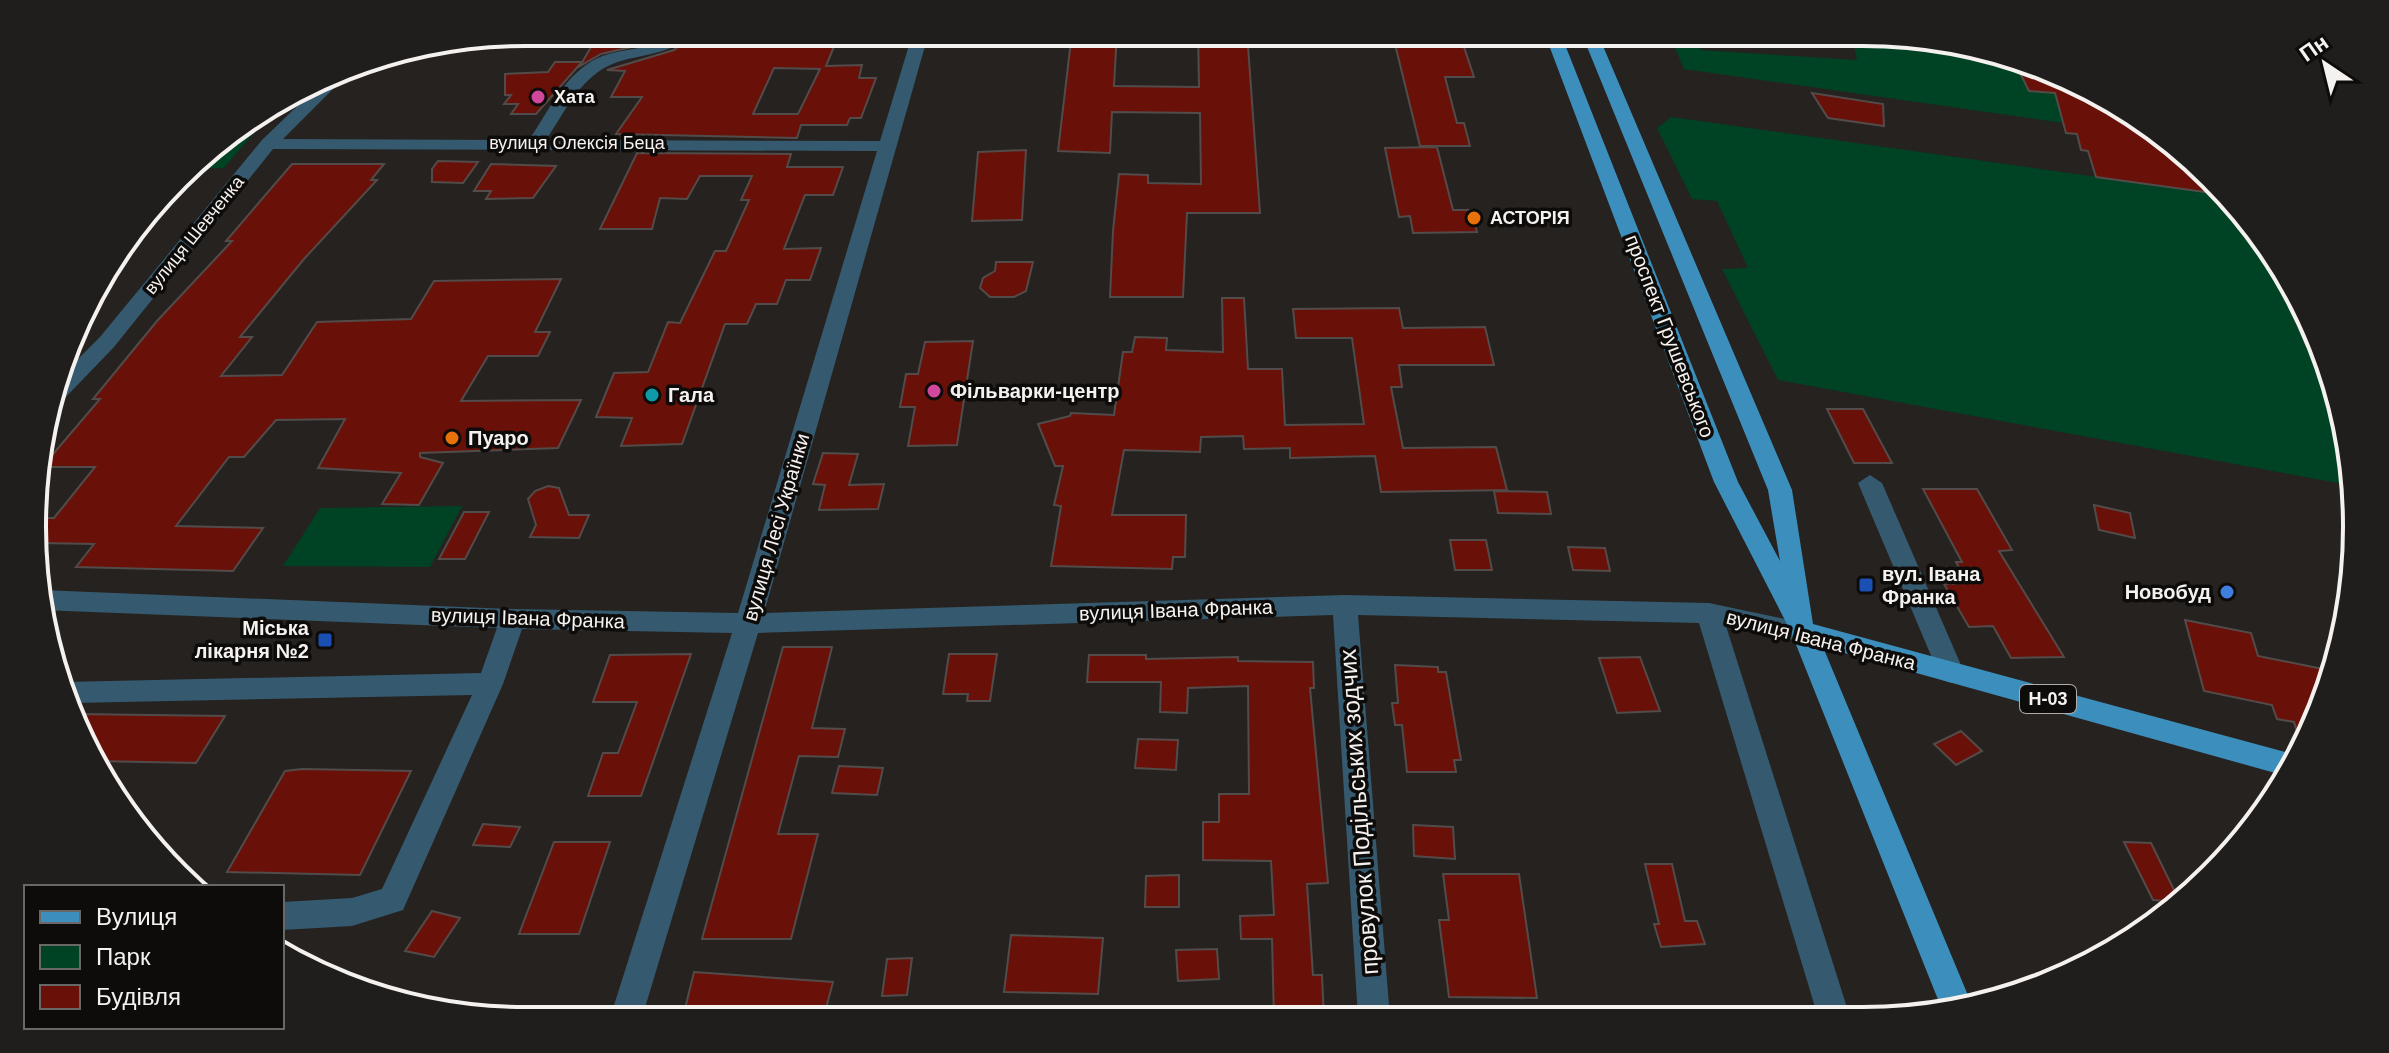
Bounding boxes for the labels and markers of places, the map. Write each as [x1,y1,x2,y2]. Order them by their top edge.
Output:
place label: Хата [554,87,596,107]
marker: Хата [529,88,547,106]
place label: АСТОРІЯ [1490,208,1570,228]
marker: АСТОРІЯ [1465,209,1483,227]
place label: Фільварки-центр [950,380,1119,402]
marker: Фільварки-центр [925,382,943,400]
place label: Гала [668,384,715,406]
marker: Гала [643,386,661,404]
place label: Пуаро [468,427,529,449]
marker: Пуаро [443,429,461,447]
place label: вул. Івана Франка [1882,563,1981,608]
marker: вул. Івана Франка [1857,576,1875,594]
place label: Новобуд [2125,581,2211,603]
marker: Новобуд [2218,583,2236,601]
place label: Міська лікарня №2 [195,617,310,662]
marker: Міська лікарня №2 [316,631,334,649]

